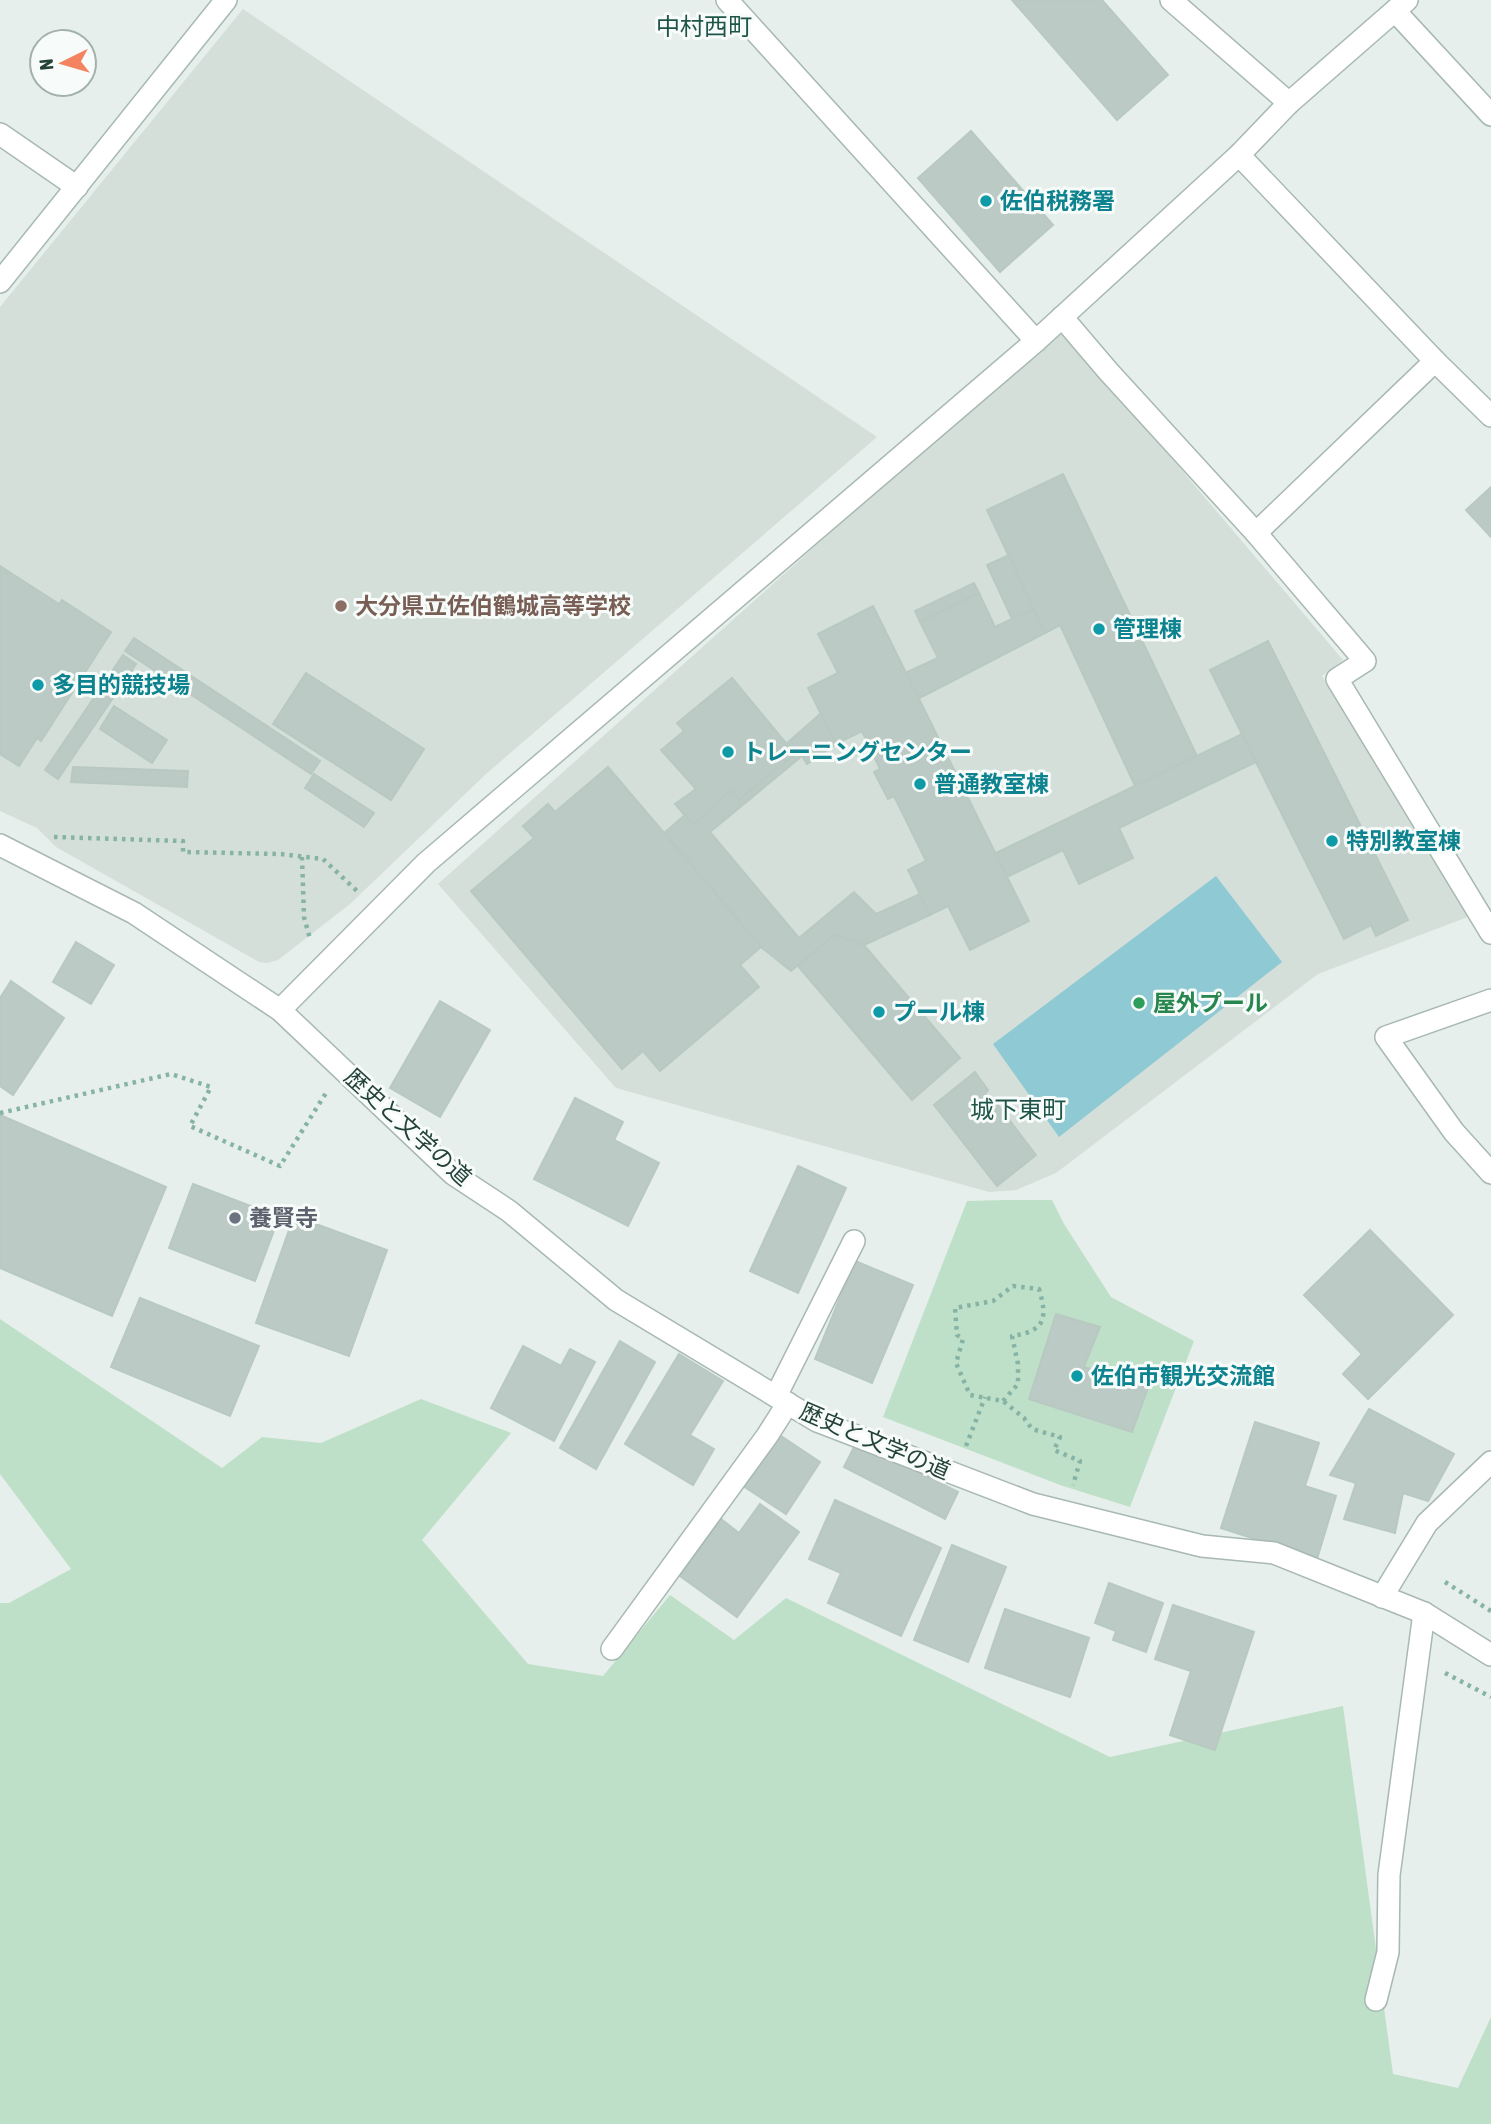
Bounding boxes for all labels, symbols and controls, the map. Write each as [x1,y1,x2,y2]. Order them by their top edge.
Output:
district label: 中村西町 [656,13,752,40]
north arrow [28,28,98,98]
text: N [35,58,58,71]
place label: 佐伯税務署 [1000,188,1115,214]
marker: 佐伯税務署 [978,193,994,209]
place label: 大分県立佐伯鶴城高等学校 [355,593,631,619]
marker: 大分県立佐伯鶴城高等学校 [333,598,349,614]
place label: 管理棟 [1113,616,1182,642]
marker: 管理棟 [1091,621,1107,637]
place label: 多目的競技場 [52,672,190,698]
marker: 多目的競技場 [30,677,46,693]
place label: トレーニングセンター [742,739,972,765]
marker: トレーニングセンター [720,744,736,760]
place label: 普通教室棟 [934,771,1049,797]
marker: 普通教室棟 [912,776,928,792]
place label: 特別教室棟 [1346,828,1461,854]
marker: 特別教室棟 [1324,833,1340,849]
place label: 屋外プール [1153,990,1268,1016]
marker: 屋外プール [1131,995,1147,1011]
place label: プール棟 [893,999,985,1025]
marker: プール棟 [871,1004,887,1020]
street label: 歴史と文学の道 [339,1063,477,1191]
district label: 城下東町 [970,1096,1066,1123]
place label: 養賢寺 [249,1205,318,1231]
marker: 養賢寺 [227,1210,243,1226]
place label: 佐伯市観光交流館 [1091,1363,1275,1389]
marker: 佐伯市観光交流館 [1069,1368,1085,1384]
street label: 歴史と文学の道 [796,1398,954,1484]

